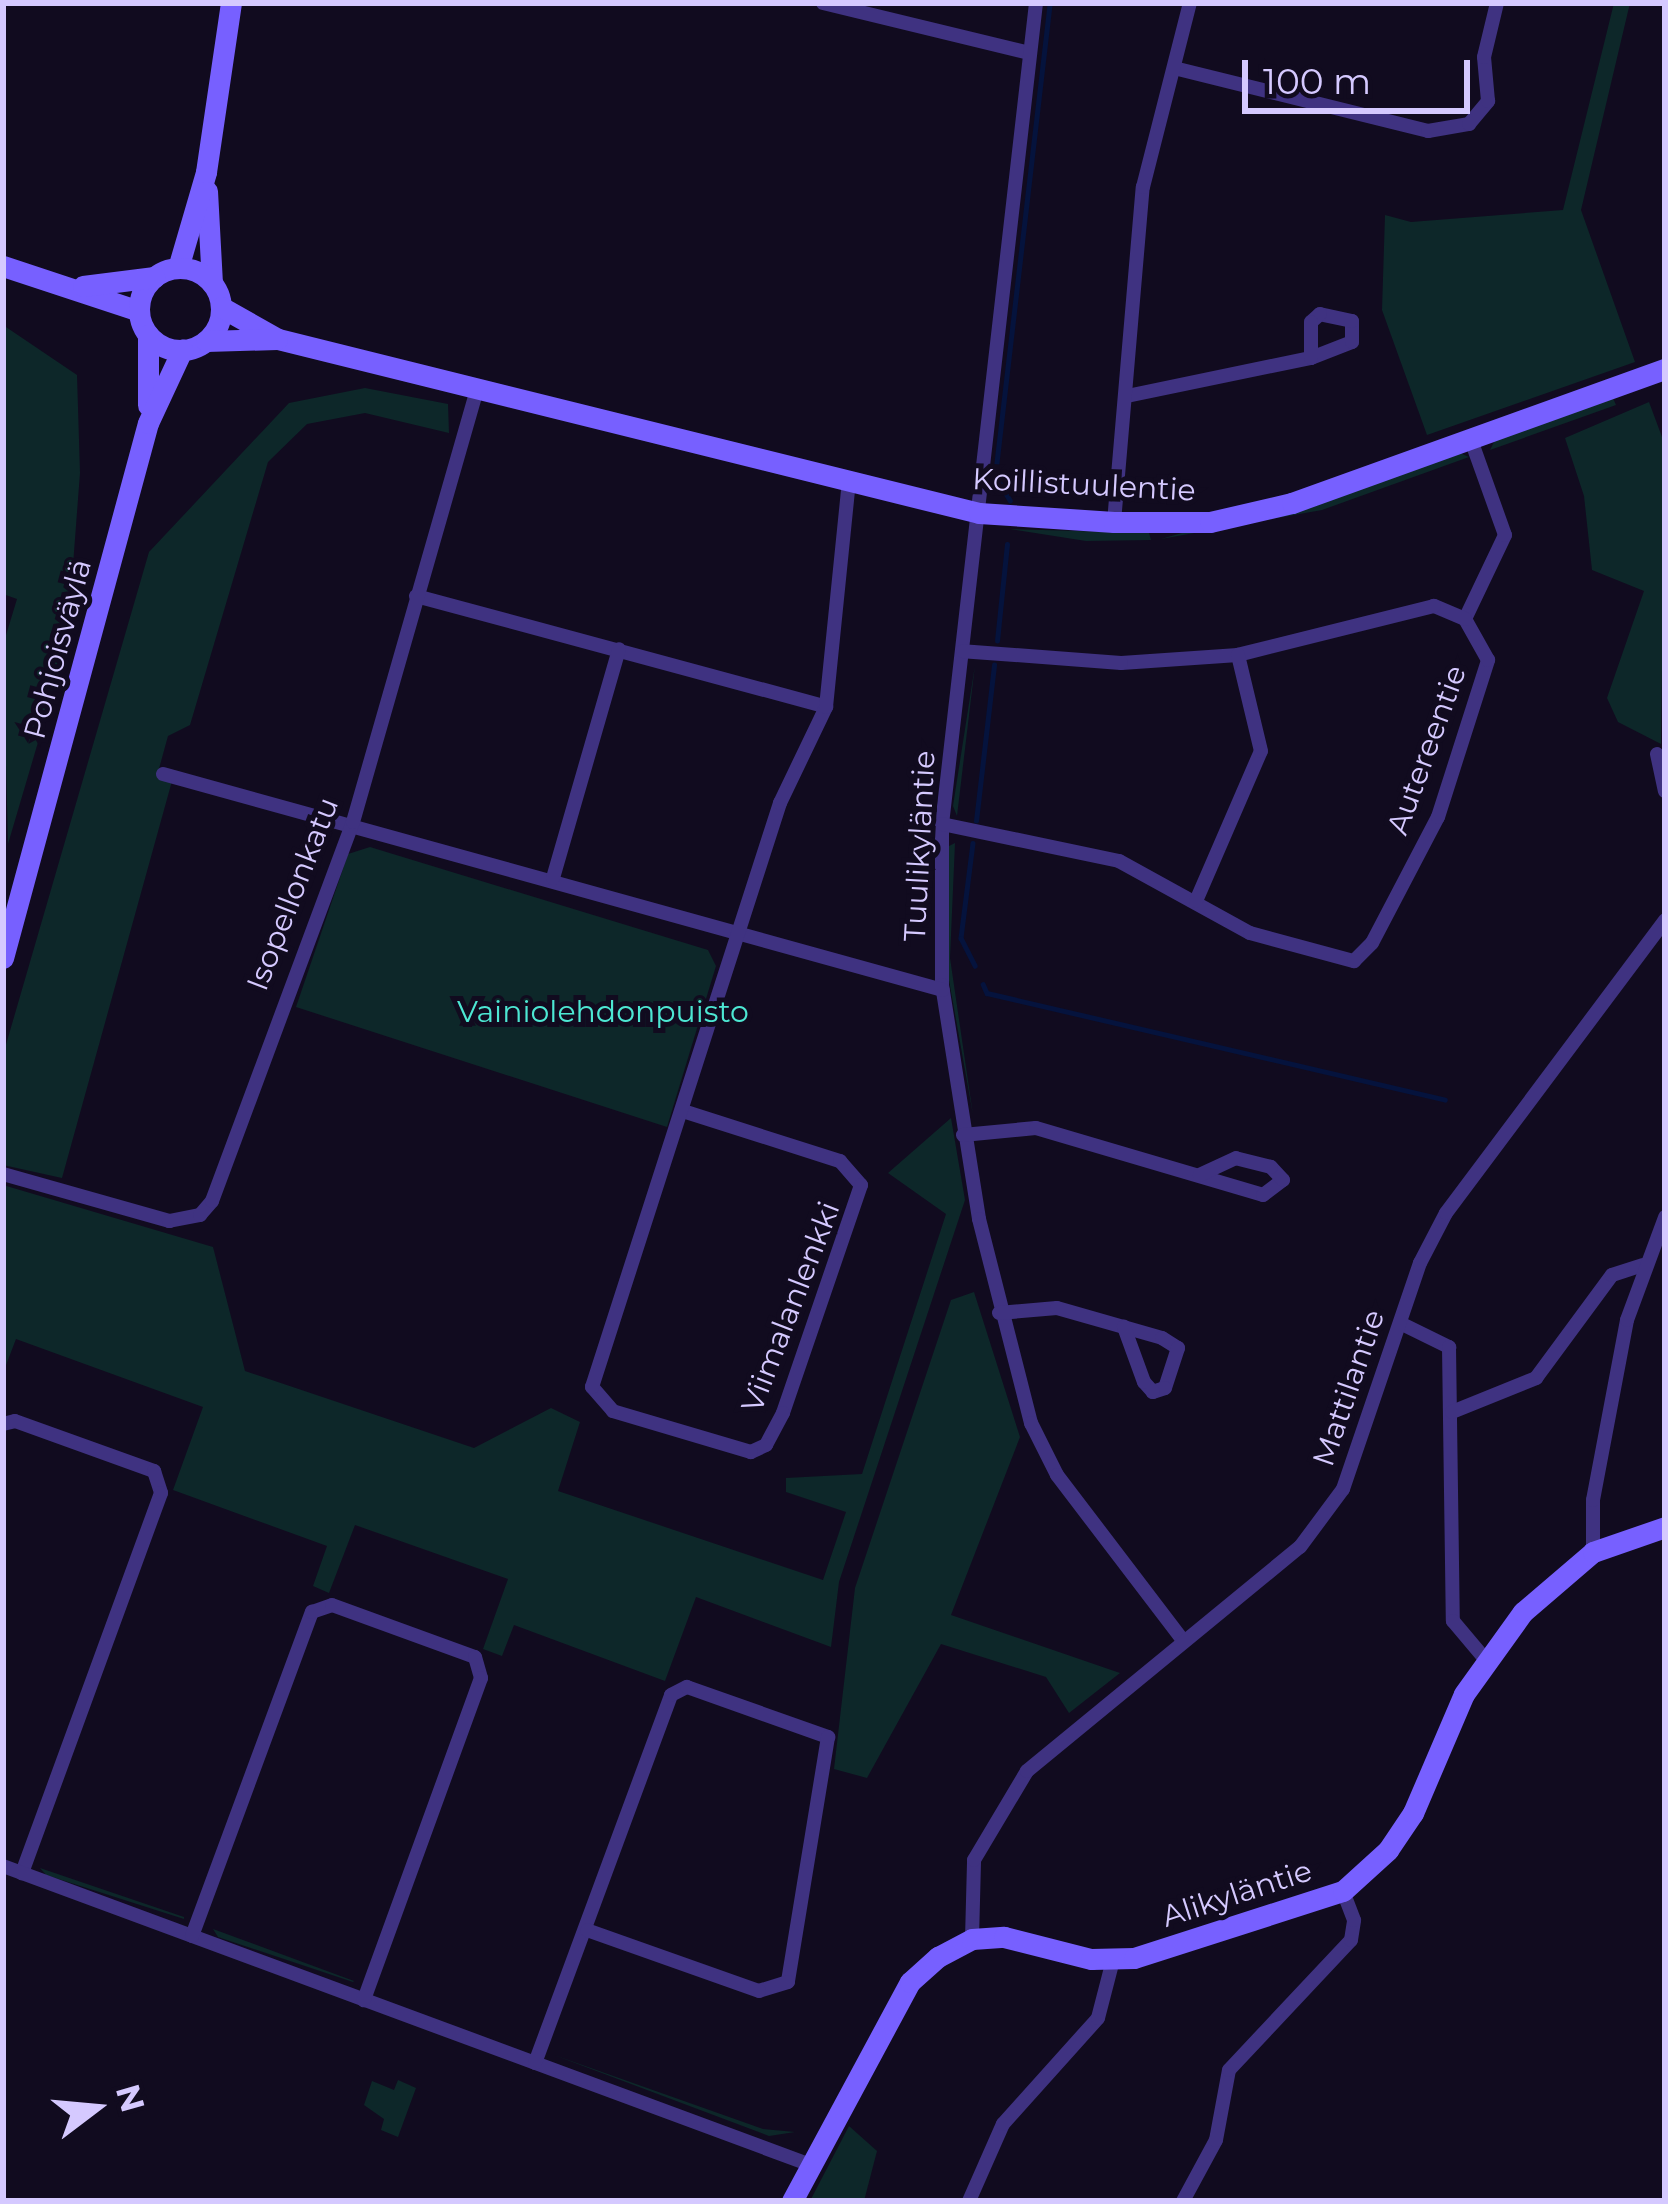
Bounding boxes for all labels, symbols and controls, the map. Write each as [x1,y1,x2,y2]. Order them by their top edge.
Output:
scale bar [1248,36,1476,110]
text: 100 m [1263,59,1371,103]
street label: Koillistuulentie [971,461,1197,509]
street label: Pohjoisväylä [17,555,99,743]
street label: Autereentie [1380,660,1474,840]
street label: Tuulikyläntie [897,750,943,942]
street label: Isopellonkatu [240,792,346,996]
park label: Vainiolehdonpuisto [457,994,749,1030]
street label: Viimalanlenkki [734,1197,848,1417]
street label: Mattilantie [1305,1305,1393,1471]
street label: Alikyläntie [1157,1853,1317,1935]
north arrow [36,2048,156,2168]
text: N [108,2080,154,2116]

